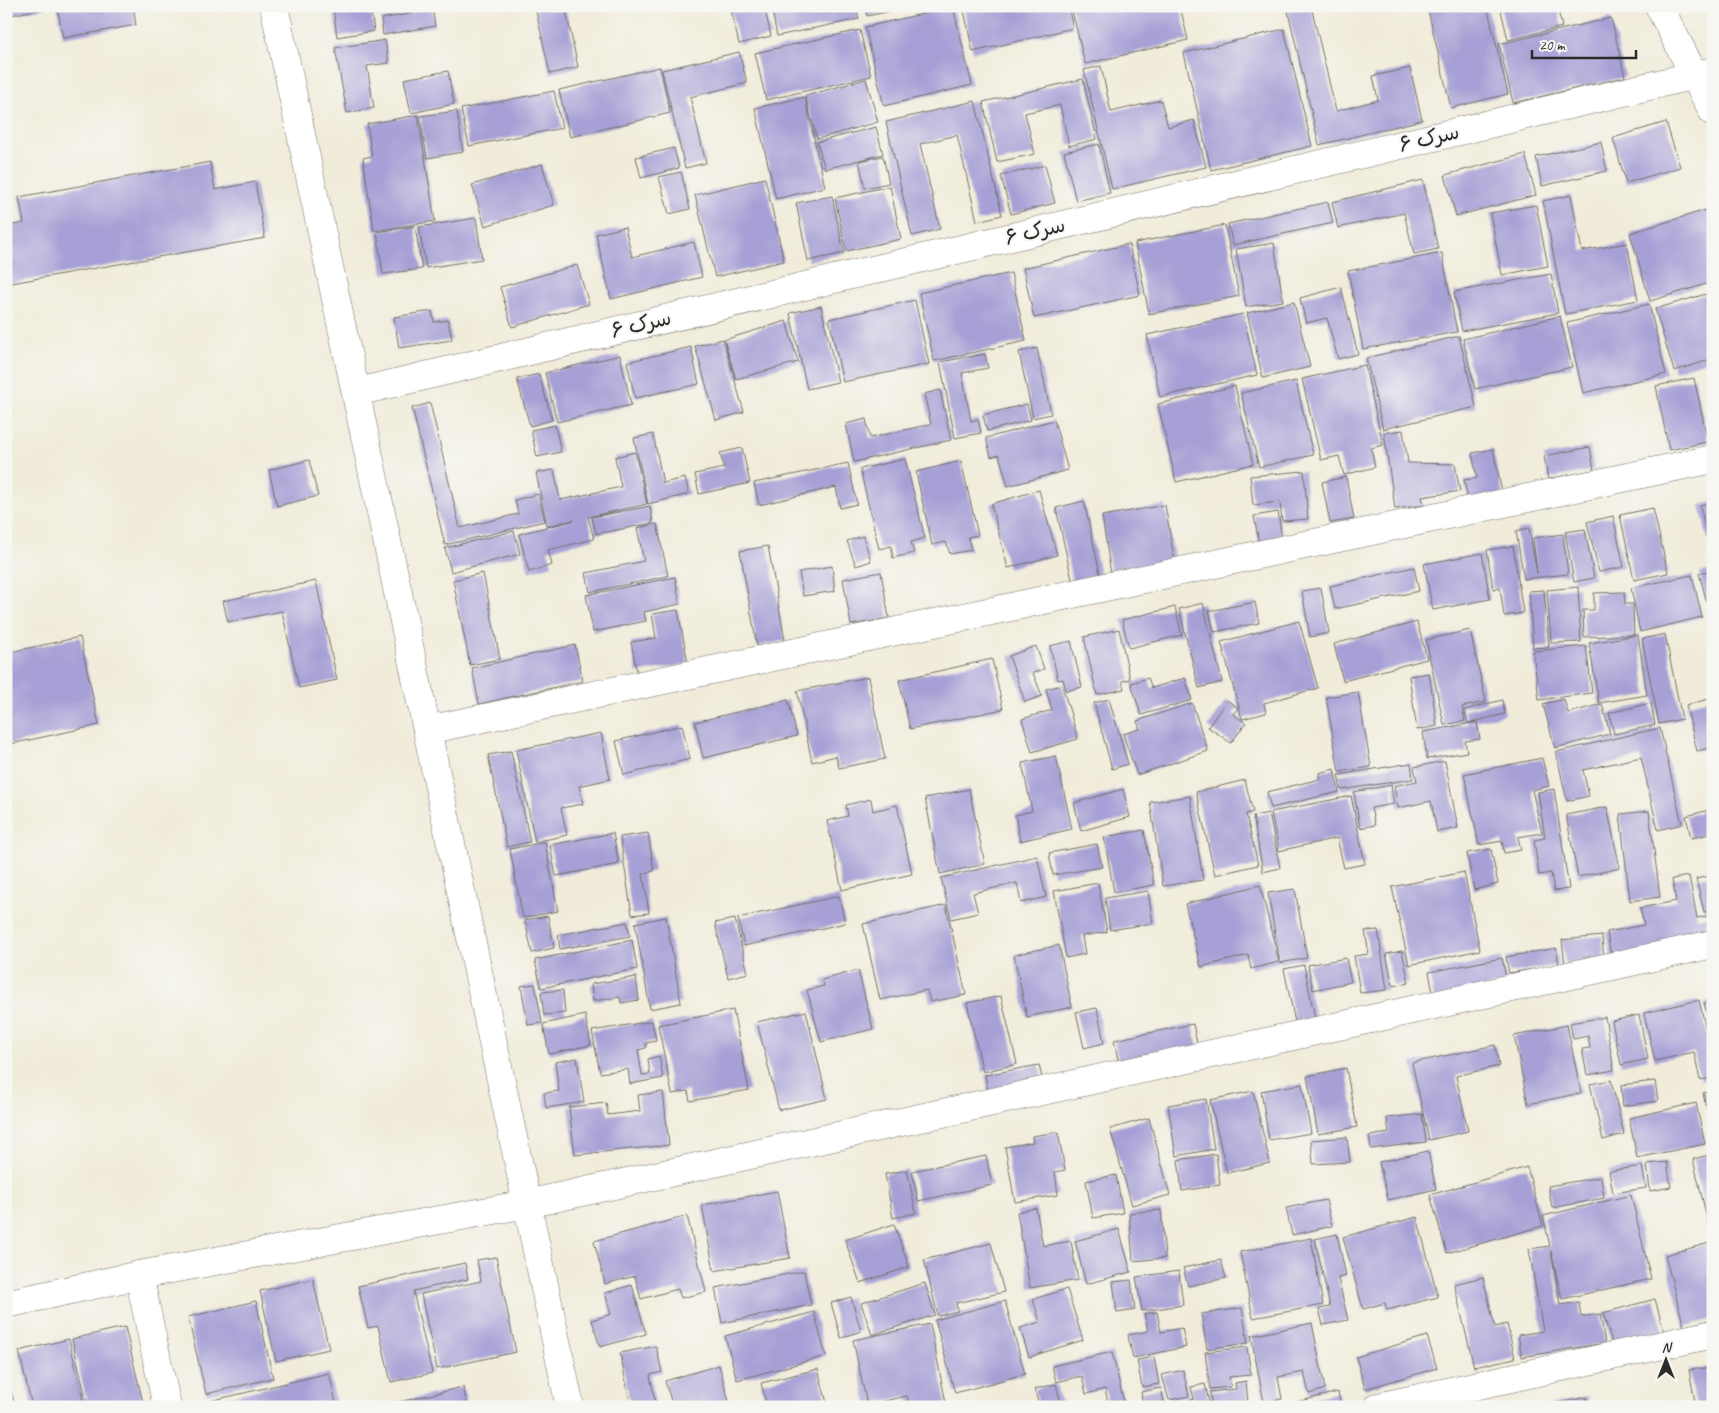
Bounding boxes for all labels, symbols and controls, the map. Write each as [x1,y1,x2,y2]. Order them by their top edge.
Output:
scale bar [1532,28,1635,60]
text: 20 m [1539,36,1566,55]
street label: سرک ۶ [1396,118,1462,158]
street label: سرک ۶ [1002,211,1068,251]
street label: سرک ۶ [608,304,674,344]
north arrow [1642,1336,1692,1386]
text: N [1662,1339,1673,1356]

